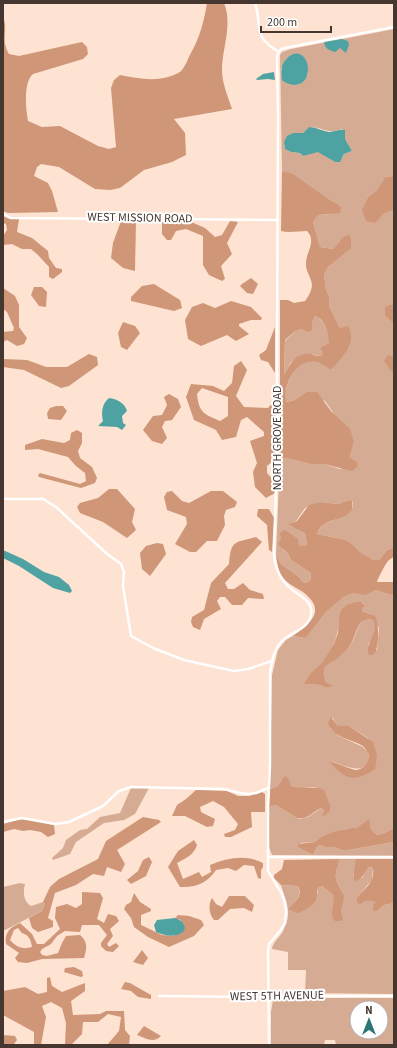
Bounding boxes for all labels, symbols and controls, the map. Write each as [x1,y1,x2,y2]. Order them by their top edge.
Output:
scale bar [261,8,331,34]
text: 200 m [267,14,297,31]
street label: WEST MISSION ROAD [87,209,193,227]
street label: NORTH GROVE ROAD [269,386,286,490]
street label: WEST 5TH AVENUE [230,987,324,1005]
north arrow [349,1000,389,1040]
text: N [365,1003,373,1018]

